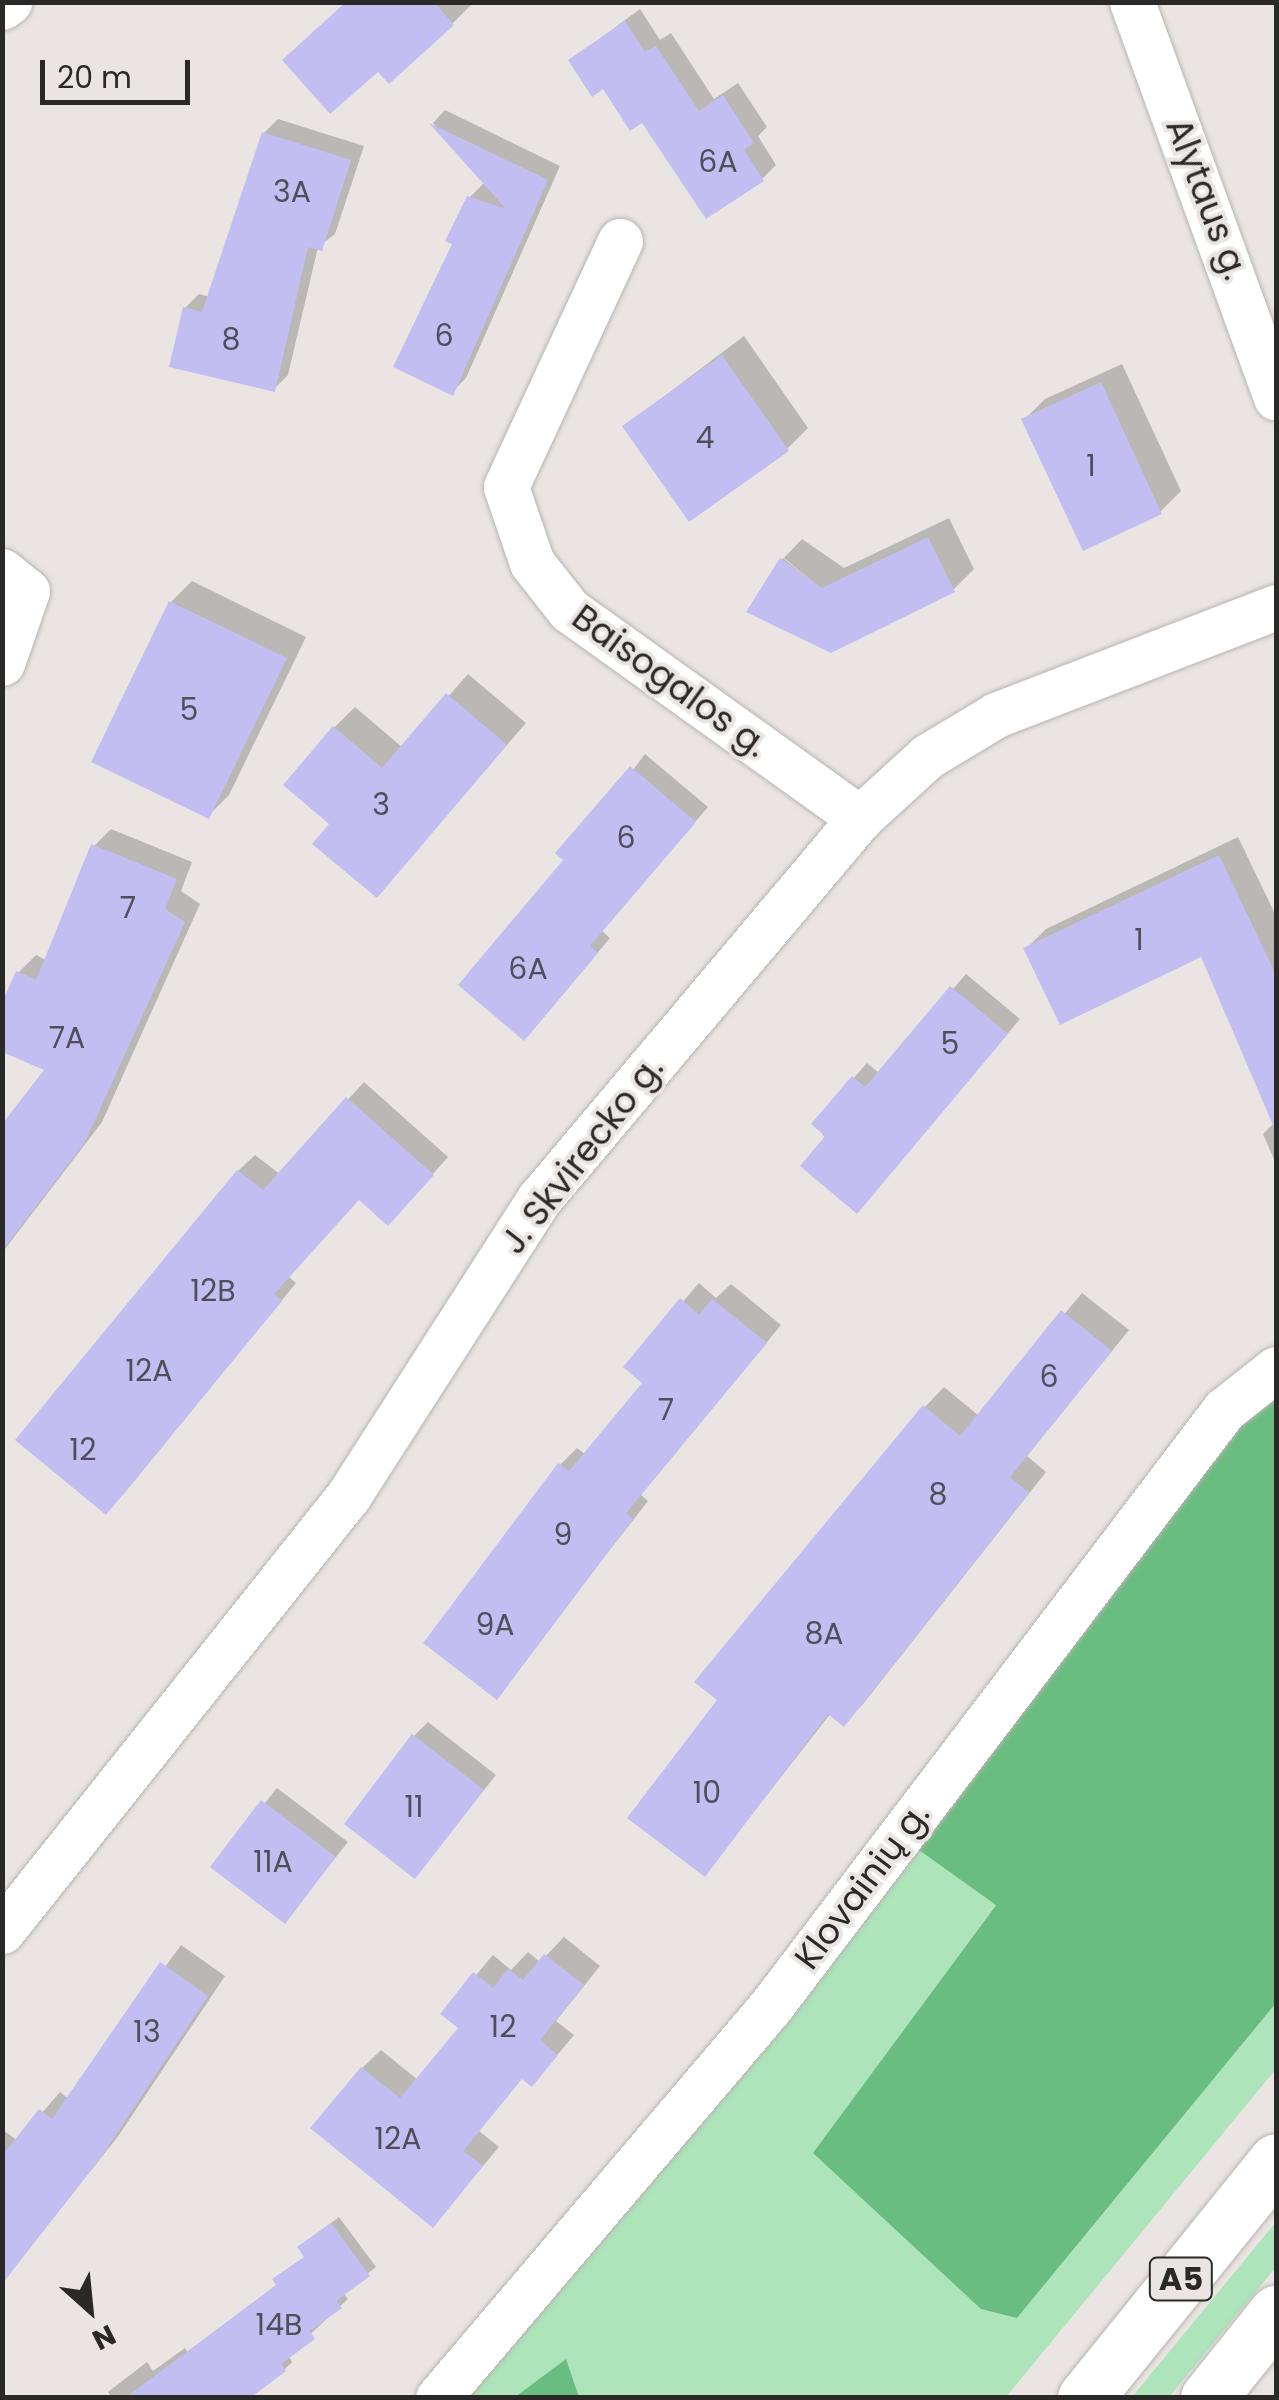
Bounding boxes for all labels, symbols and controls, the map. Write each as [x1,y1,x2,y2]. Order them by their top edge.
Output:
scale bar [45,40,195,102]
text: 20 m [57,56,132,99]
street label: Alytaus g. [1157,112,1257,286]
house number: 6A [698,144,738,180]
house number: 3A [273,174,311,210]
house number: 6 [434,318,454,354]
house number: 8 [222,322,240,358]
house number: 4 [696,420,714,456]
house number: 1 [1086,448,1096,484]
street label: Baisogalos g. [564,596,776,766]
house number: 5 [180,692,198,728]
house number: 3 [372,787,390,823]
house number: 6 [616,820,636,856]
house number: 7 [120,890,136,926]
house number: 1 [1134,922,1144,958]
house number: 6A [508,951,548,987]
house number: 7A [49,1020,85,1056]
house number: 5 [941,1026,959,1062]
street label: J. Skvirecko g. [492,1048,672,1262]
house number: 12B [190,1273,236,1309]
house number: 12A [125,1353,173,1389]
house number: 6 [1039,1359,1059,1395]
house number: 7 [658,1392,674,1428]
house number: 12 [70,1432,96,1468]
house number: 8 [929,1477,947,1513]
house number: 9 [554,1517,572,1553]
house number: 9A [475,1607,515,1643]
house number: 8A [804,1616,844,1652]
house number: 10 [693,1775,721,1811]
house number: 11 [404,1789,424,1825]
street label: Klovainių g. [786,1794,938,1978]
house number: 11A [253,1844,293,1880]
house number: 12 [490,2009,516,2045]
house number: 13 [133,2014,161,2050]
house number: 12A [374,2121,422,2157]
road number: A5 [1148,2252,1214,2306]
north arrow [40,2260,140,2360]
house number: 14B [256,2307,302,2343]
text: N [86,2315,122,2359]

